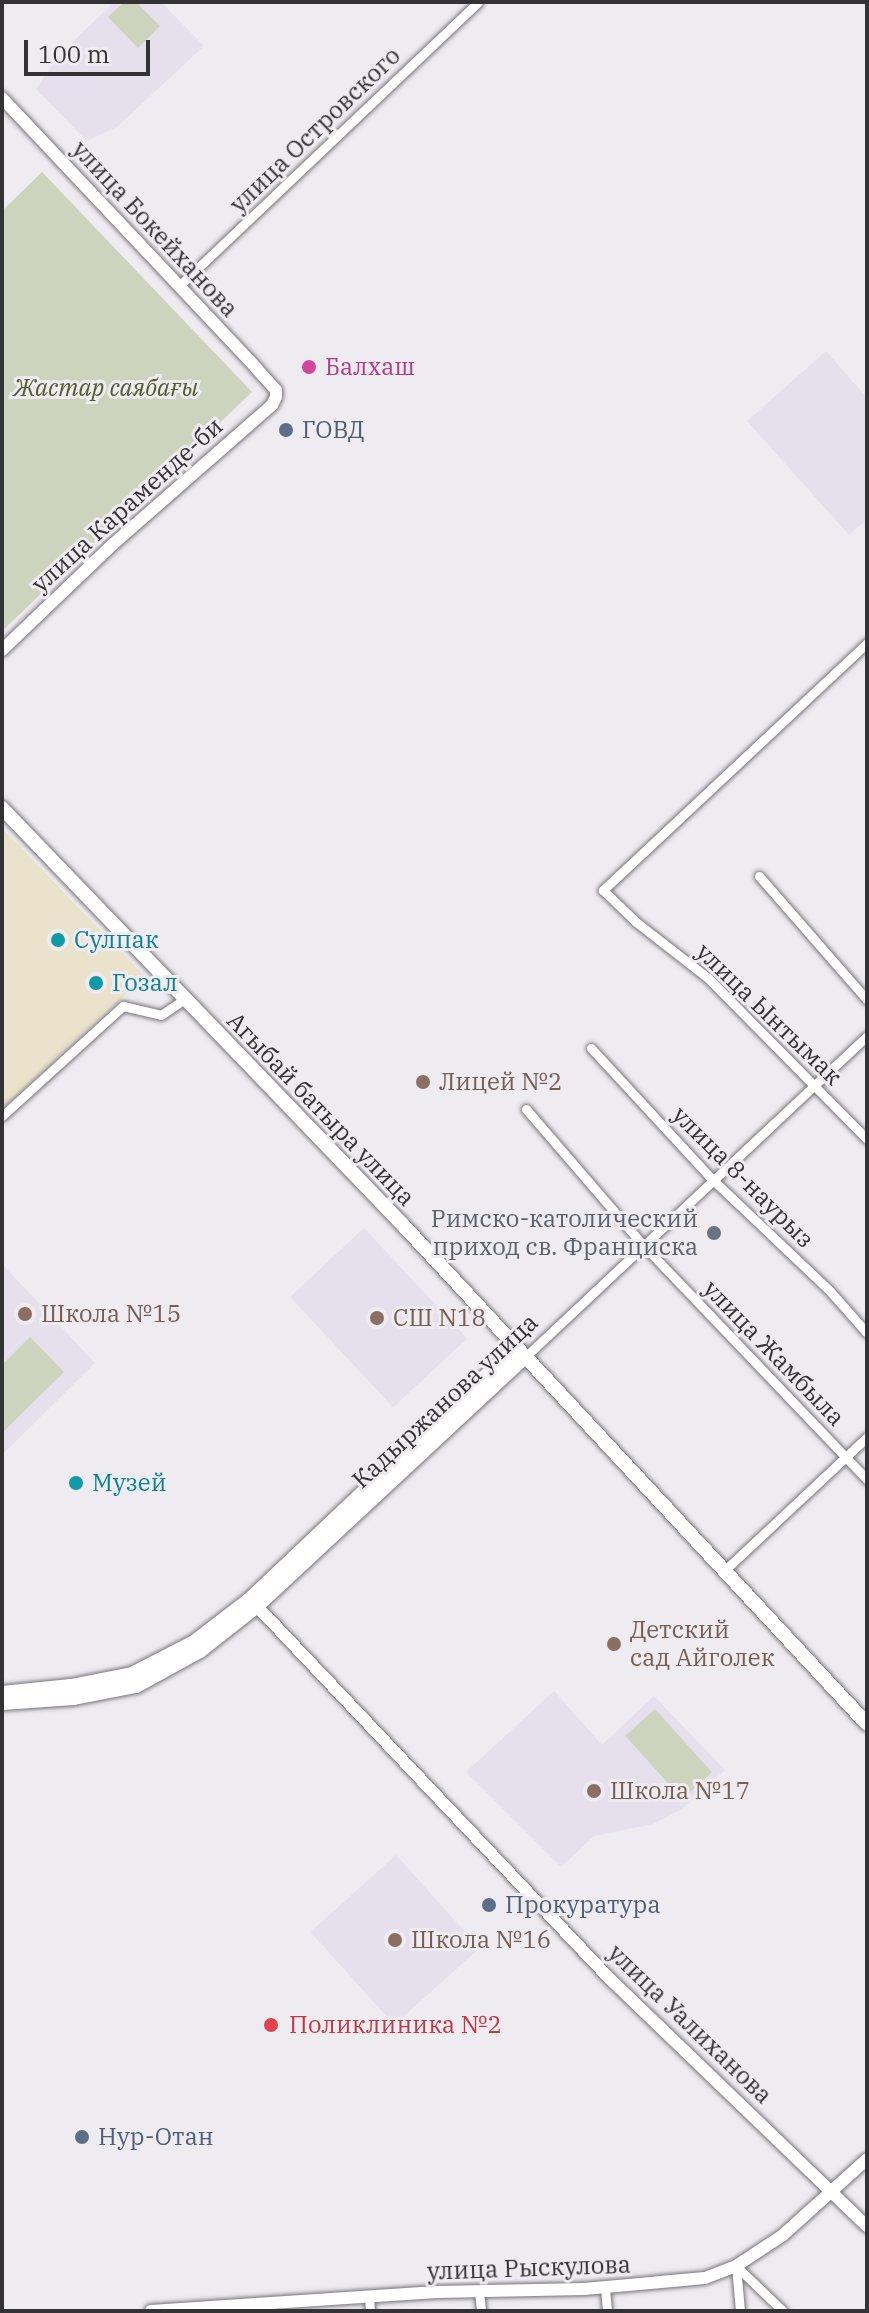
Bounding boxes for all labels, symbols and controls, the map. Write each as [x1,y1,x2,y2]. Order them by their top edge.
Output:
scale bar [28,24,154,74]
text: 100 m [38,38,110,70]
street label: улица Островского [224,41,406,219]
street label: улица Бокейханова [66,135,244,323]
place label: Балхаш [325,353,415,381]
marker: Балхаш [300,358,318,376]
park label: Жастар саябағы [14,374,198,402]
street label: улица Караменде-би [26,412,228,598]
place label: ГОВД [302,416,365,444]
marker: ГОВД [277,421,295,439]
place label: Сулпак [74,926,159,954]
marker: Сулпак [49,931,67,949]
street label: улица Ынтымак [690,937,848,1091]
place label: Гозал [112,969,178,997]
marker: Гозал [87,974,105,992]
street label: Агыбай батыра улица [221,1006,421,1212]
place label: Лицей №2 [439,1068,562,1096]
marker: Лицей №2 [414,1073,432,1091]
street label: улица 8-наурыз [666,1100,820,1254]
place label: Римско-католический приход св. Франциска [431,1205,698,1261]
marker: Римско-католический приход св. Франциска [705,1224,723,1242]
street label: улица Жамбыла [697,1274,851,1432]
place label: Школа №15 [41,1300,181,1328]
place label: СШ N18 [393,1304,486,1332]
marker: Школа №15 [16,1305,34,1323]
street label: Кадыржанова улица [346,1308,544,1494]
marker: СШ N18 [368,1309,386,1327]
place label: Музей [92,1469,167,1497]
marker: Музей [67,1474,85,1492]
place label: Детский сад Айголек [630,1616,775,1672]
marker: Детский сад Айголек [605,1635,623,1653]
place label: Школа №17 [610,1777,750,1805]
marker: Школа №17 [585,1782,603,1800]
place label: Прокуратура [505,1891,661,1919]
marker: Прокуратура [480,1896,498,1914]
place label: Школа №16 [411,1926,551,1954]
marker: Школа №16 [386,1931,404,1949]
street label: улица Уалиханова [602,1938,778,2110]
place label: Поликлиника №2 [289,2011,502,2039]
marker: Поликлиника №2 [260,2014,282,2036]
place label: Нур-Отан [98,2123,214,2151]
marker: Нур-Отан [73,2128,91,2146]
street label: улица Рыскулова [427,2250,631,2286]

